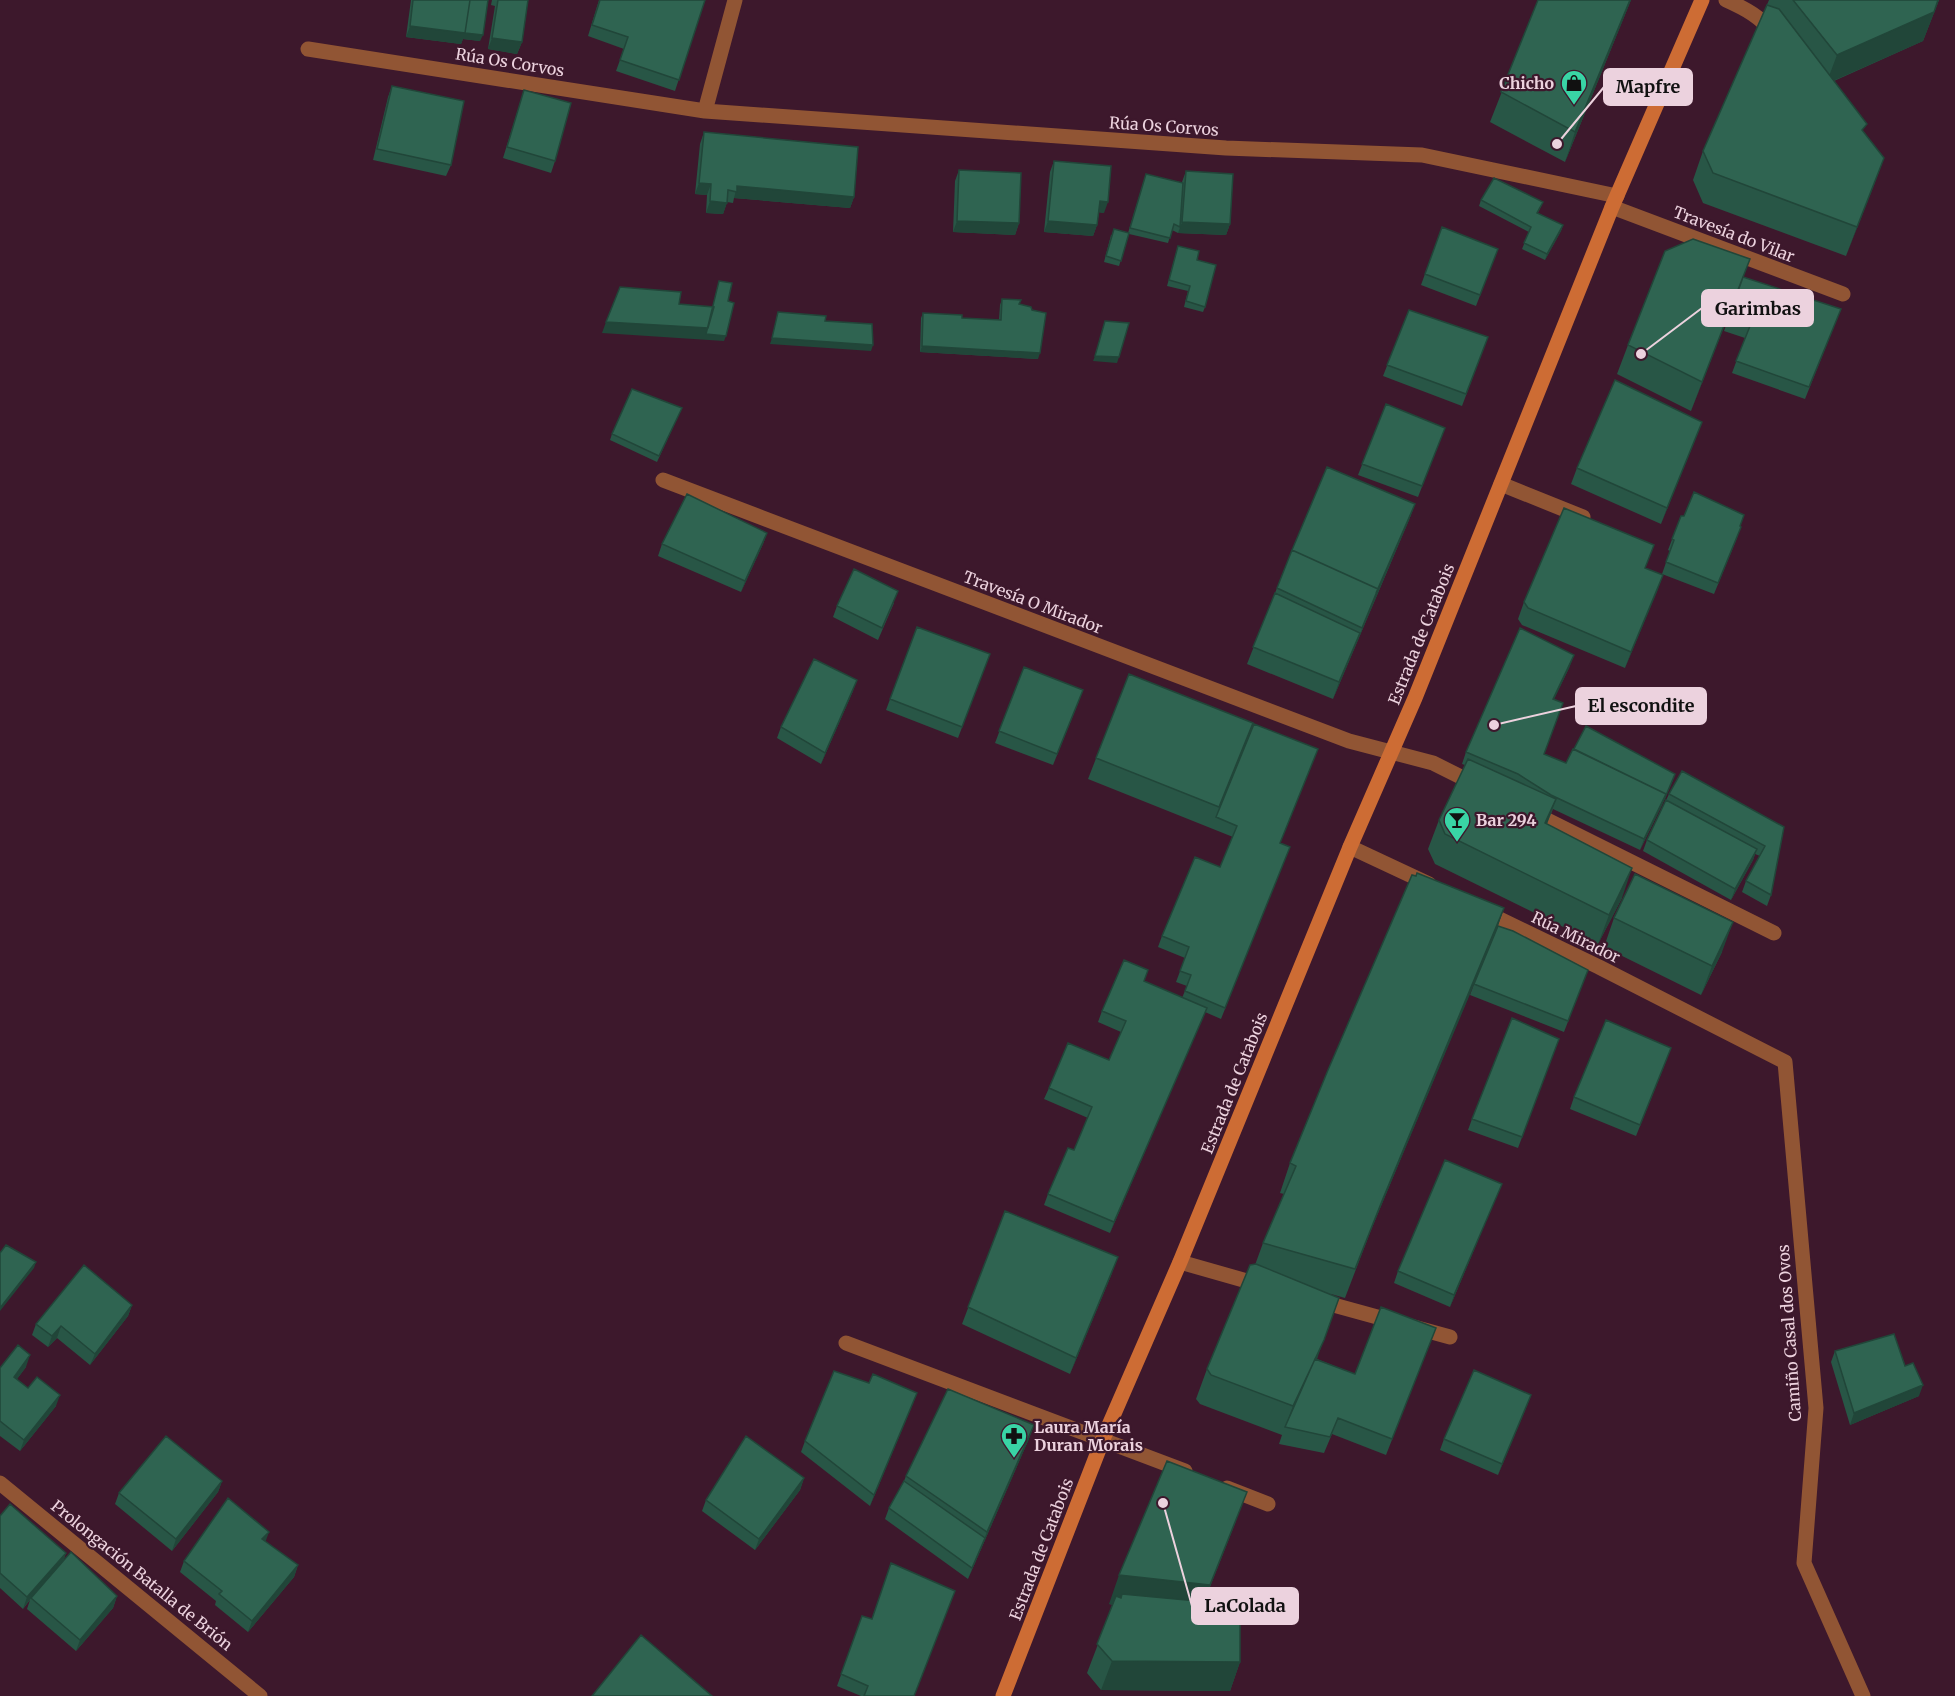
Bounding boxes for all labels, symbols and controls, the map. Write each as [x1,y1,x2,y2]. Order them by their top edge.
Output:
street label: Rúa Os Corvos [454,44,566,80]
shop icon: Chicho [1559,68,1589,106]
callout: Mapfre [1604,69,1692,105]
place label: Chicho [1499,73,1554,93]
text: Mapfre [1616,75,1681,98]
street label: Rúa Os Corvos [1109,112,1220,140]
street label: Travesía do Vilar [1670,202,1798,266]
callout: Garimbas [1702,290,1813,326]
text: Garimbas [1715,297,1801,320]
street label: Estrada de Catabois [1384,560,1459,708]
street label: Travesía O Mirador [961,566,1105,638]
callout: El escondite [1576,688,1706,724]
text: El escondite [1588,694,1695,717]
bar icon: Bar 294 [1442,805,1472,843]
place label: Bar 294 [1476,810,1536,830]
street label: Rúa Mirador [1528,907,1624,967]
street label: Estrada de Catabois [1197,1009,1272,1157]
street label: Camiño Casal dos Ovos [1773,1244,1805,1422]
place label: Laura María Duran Morais [1034,1417,1143,1455]
pharmacy icon: Laura María Duran Morais [999,1421,1029,1459]
street label: Estrada de Catabois [1005,1475,1077,1623]
street label: Prolongación Batalla de Brión [47,1496,237,1655]
callout: LaColada [1192,1588,1298,1624]
text: LaColada [1204,1594,1286,1617]

